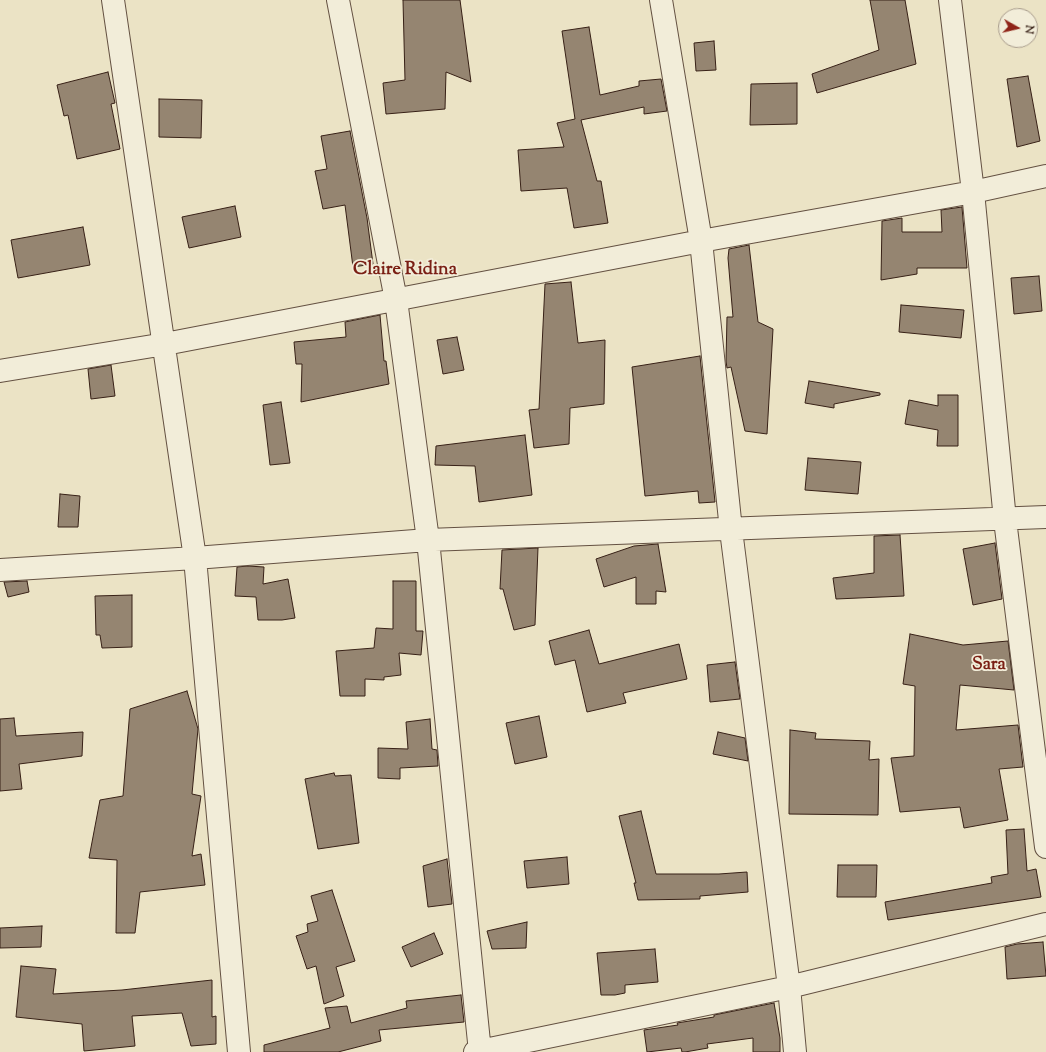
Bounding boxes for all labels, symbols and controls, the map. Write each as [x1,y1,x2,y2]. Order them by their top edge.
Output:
north arrow [998,8,1038,48]
text: N [1020,24,1037,35]
district label: Claire Ridina [353,260,457,282]
district label: Sara [972,655,1006,677]

